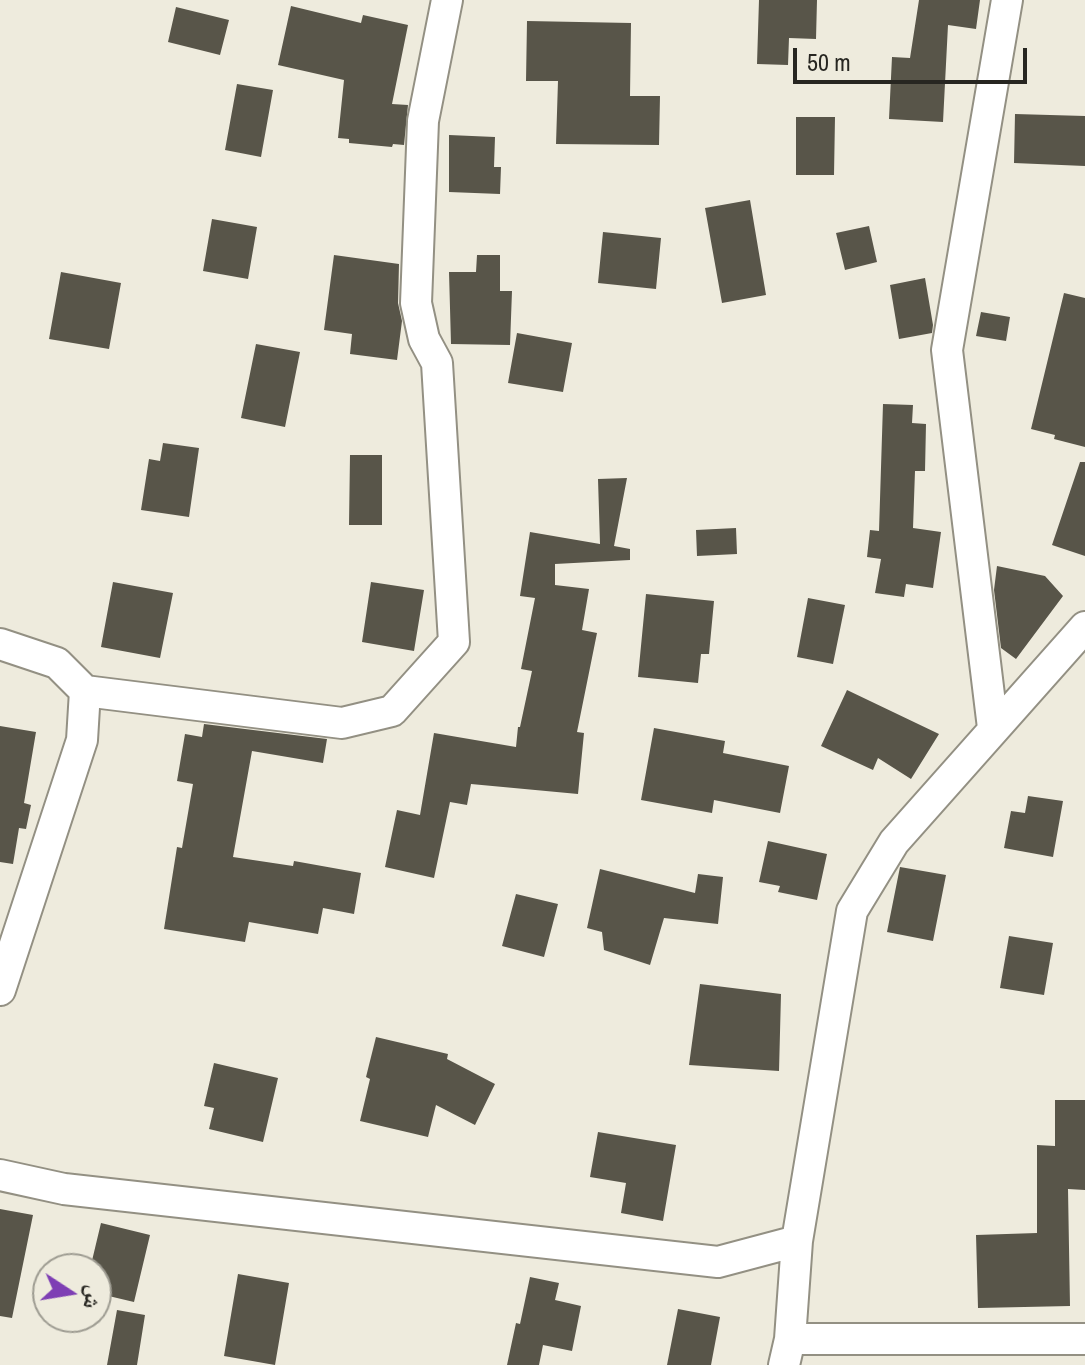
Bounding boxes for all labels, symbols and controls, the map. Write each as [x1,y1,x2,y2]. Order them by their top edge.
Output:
scale bar [797,32,1031,82]
text: 50 m [807,46,851,78]
north arrow [32,1253,112,1333]
text: ش [76,1283,111,1312]

